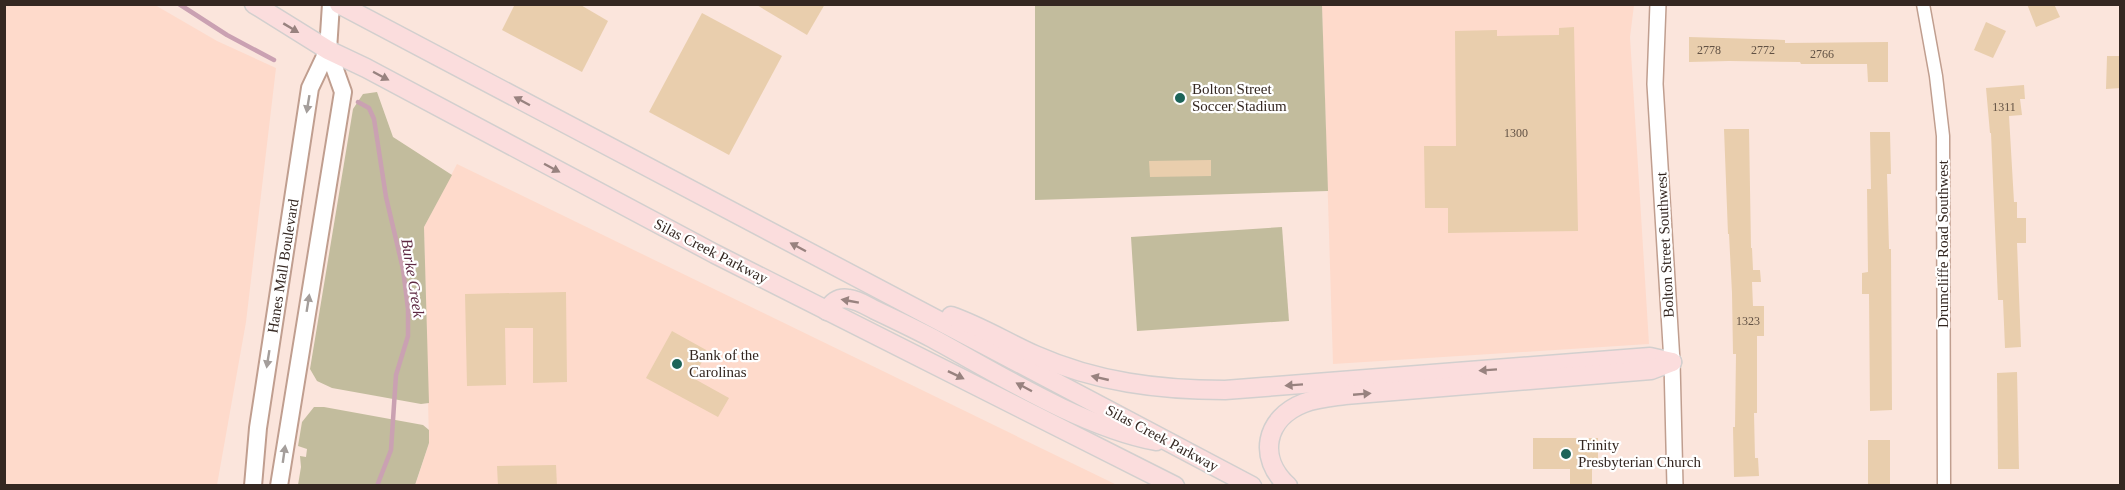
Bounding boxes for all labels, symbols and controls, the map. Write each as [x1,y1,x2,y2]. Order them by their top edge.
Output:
one-way arrow [283,22,299,33]
house number: 2778 [1697,43,1721,57]
house number: 2772 [1751,43,1775,57]
house number: 2766 [1810,47,1834,61]
one-way arrow [372,71,389,81]
place label: Bolton Street Soccer Stadium [1192,81,1287,114]
marker: Bolton Street Soccer Stadium [1173,91,1187,105]
one-way arrow [303,95,312,114]
one-way arrow [513,96,530,106]
house number: 1311 [1992,100,2016,114]
house number: 1300 [1504,126,1528,140]
street label: Drumcliffe Road Southwest [1935,159,1951,328]
one-way arrow [544,163,561,173]
street label: Bolton Street Southwest [1653,171,1677,318]
street label: Hanes Mall Boulevard [264,197,302,334]
street label: Silas Creek Parkway [652,216,771,287]
water label: Burke Creek [398,237,428,320]
one-way arrow [790,242,807,252]
one-way arrow [304,294,313,313]
one-way arrow [840,296,859,305]
house number: 1323 [1736,314,1760,328]
place label: Bank of the Carolinas [689,347,759,380]
one-way arrow [264,350,273,369]
marker: Bank of the Carolinas [670,357,684,371]
one-way arrow [1479,365,1498,375]
one-way arrow [948,370,965,379]
one-way arrow [1091,372,1109,382]
one-way arrow [1284,380,1303,390]
one-way arrow [1015,382,1032,392]
one-way arrow [1353,389,1372,399]
street label: Silas Creek Parkway [1103,402,1221,475]
place label: Trinity Presbyterian Church [1578,437,1701,470]
one-way arrow [280,444,289,463]
marker: Trinity Presbyterian Church [1559,447,1573,461]

